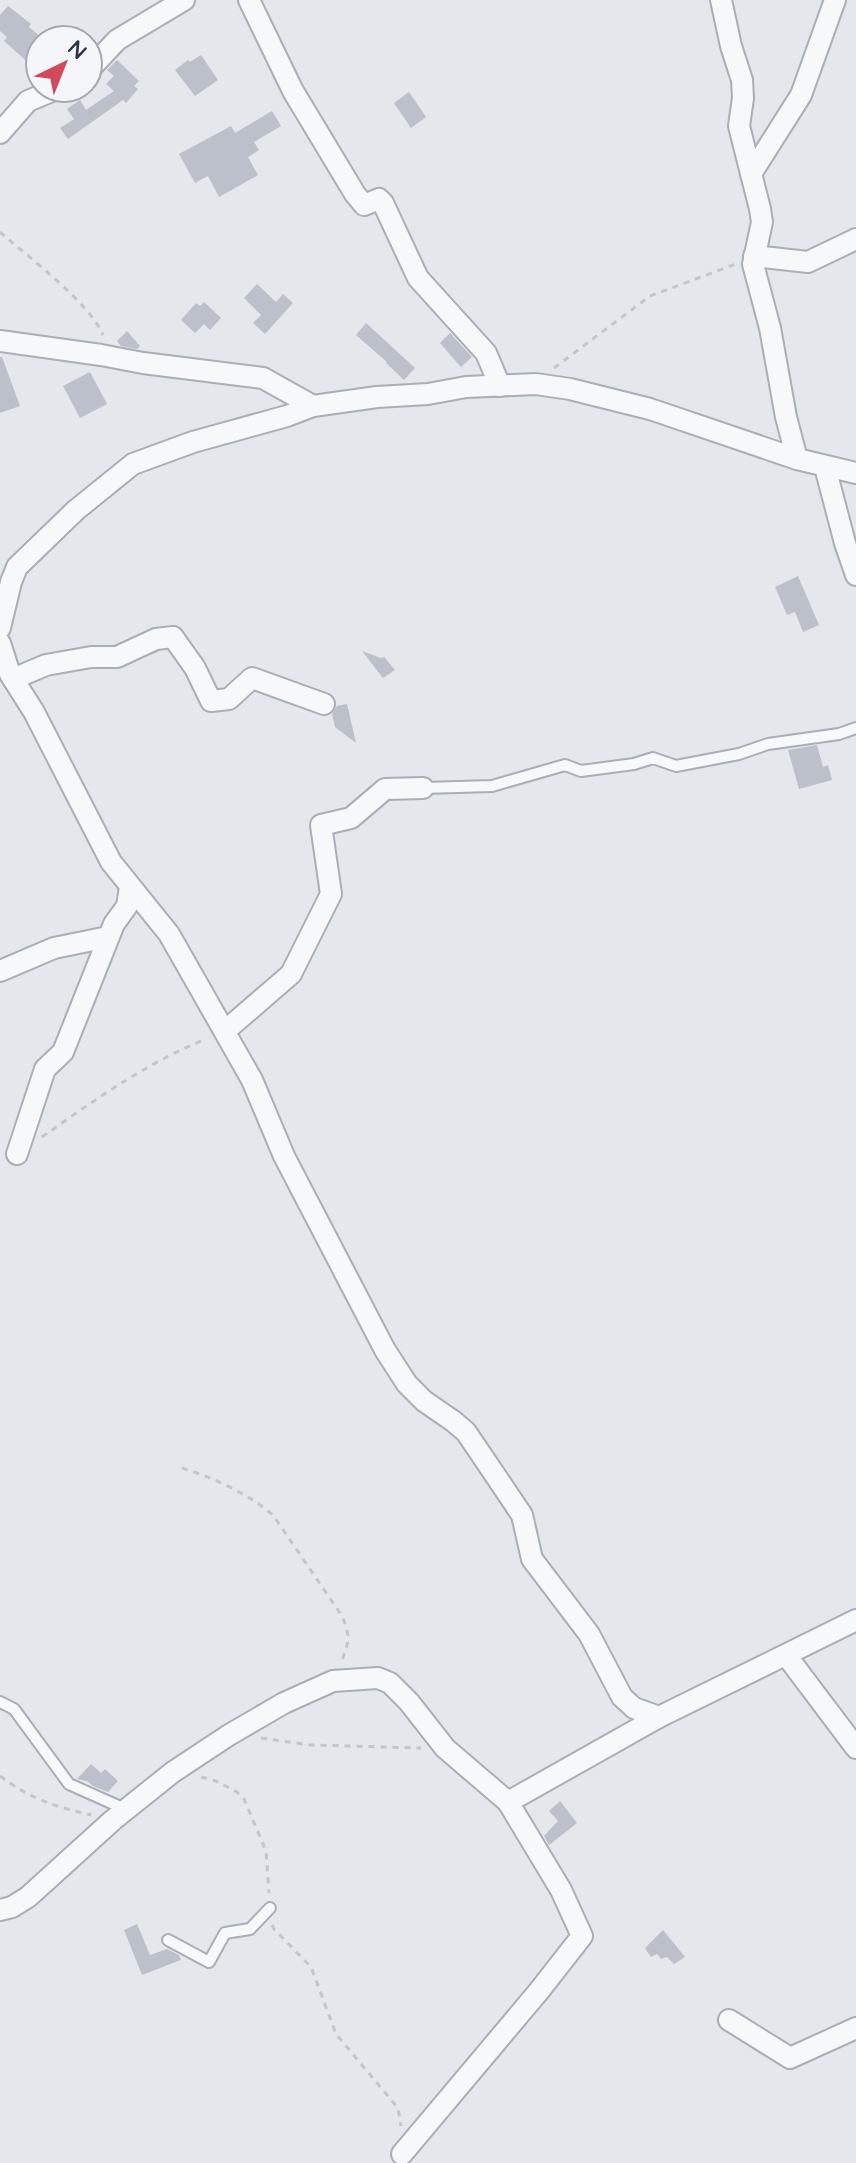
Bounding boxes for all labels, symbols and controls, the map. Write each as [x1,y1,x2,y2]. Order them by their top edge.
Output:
north arrow [24,24,104,104]
text: N [62,34,93,65]

